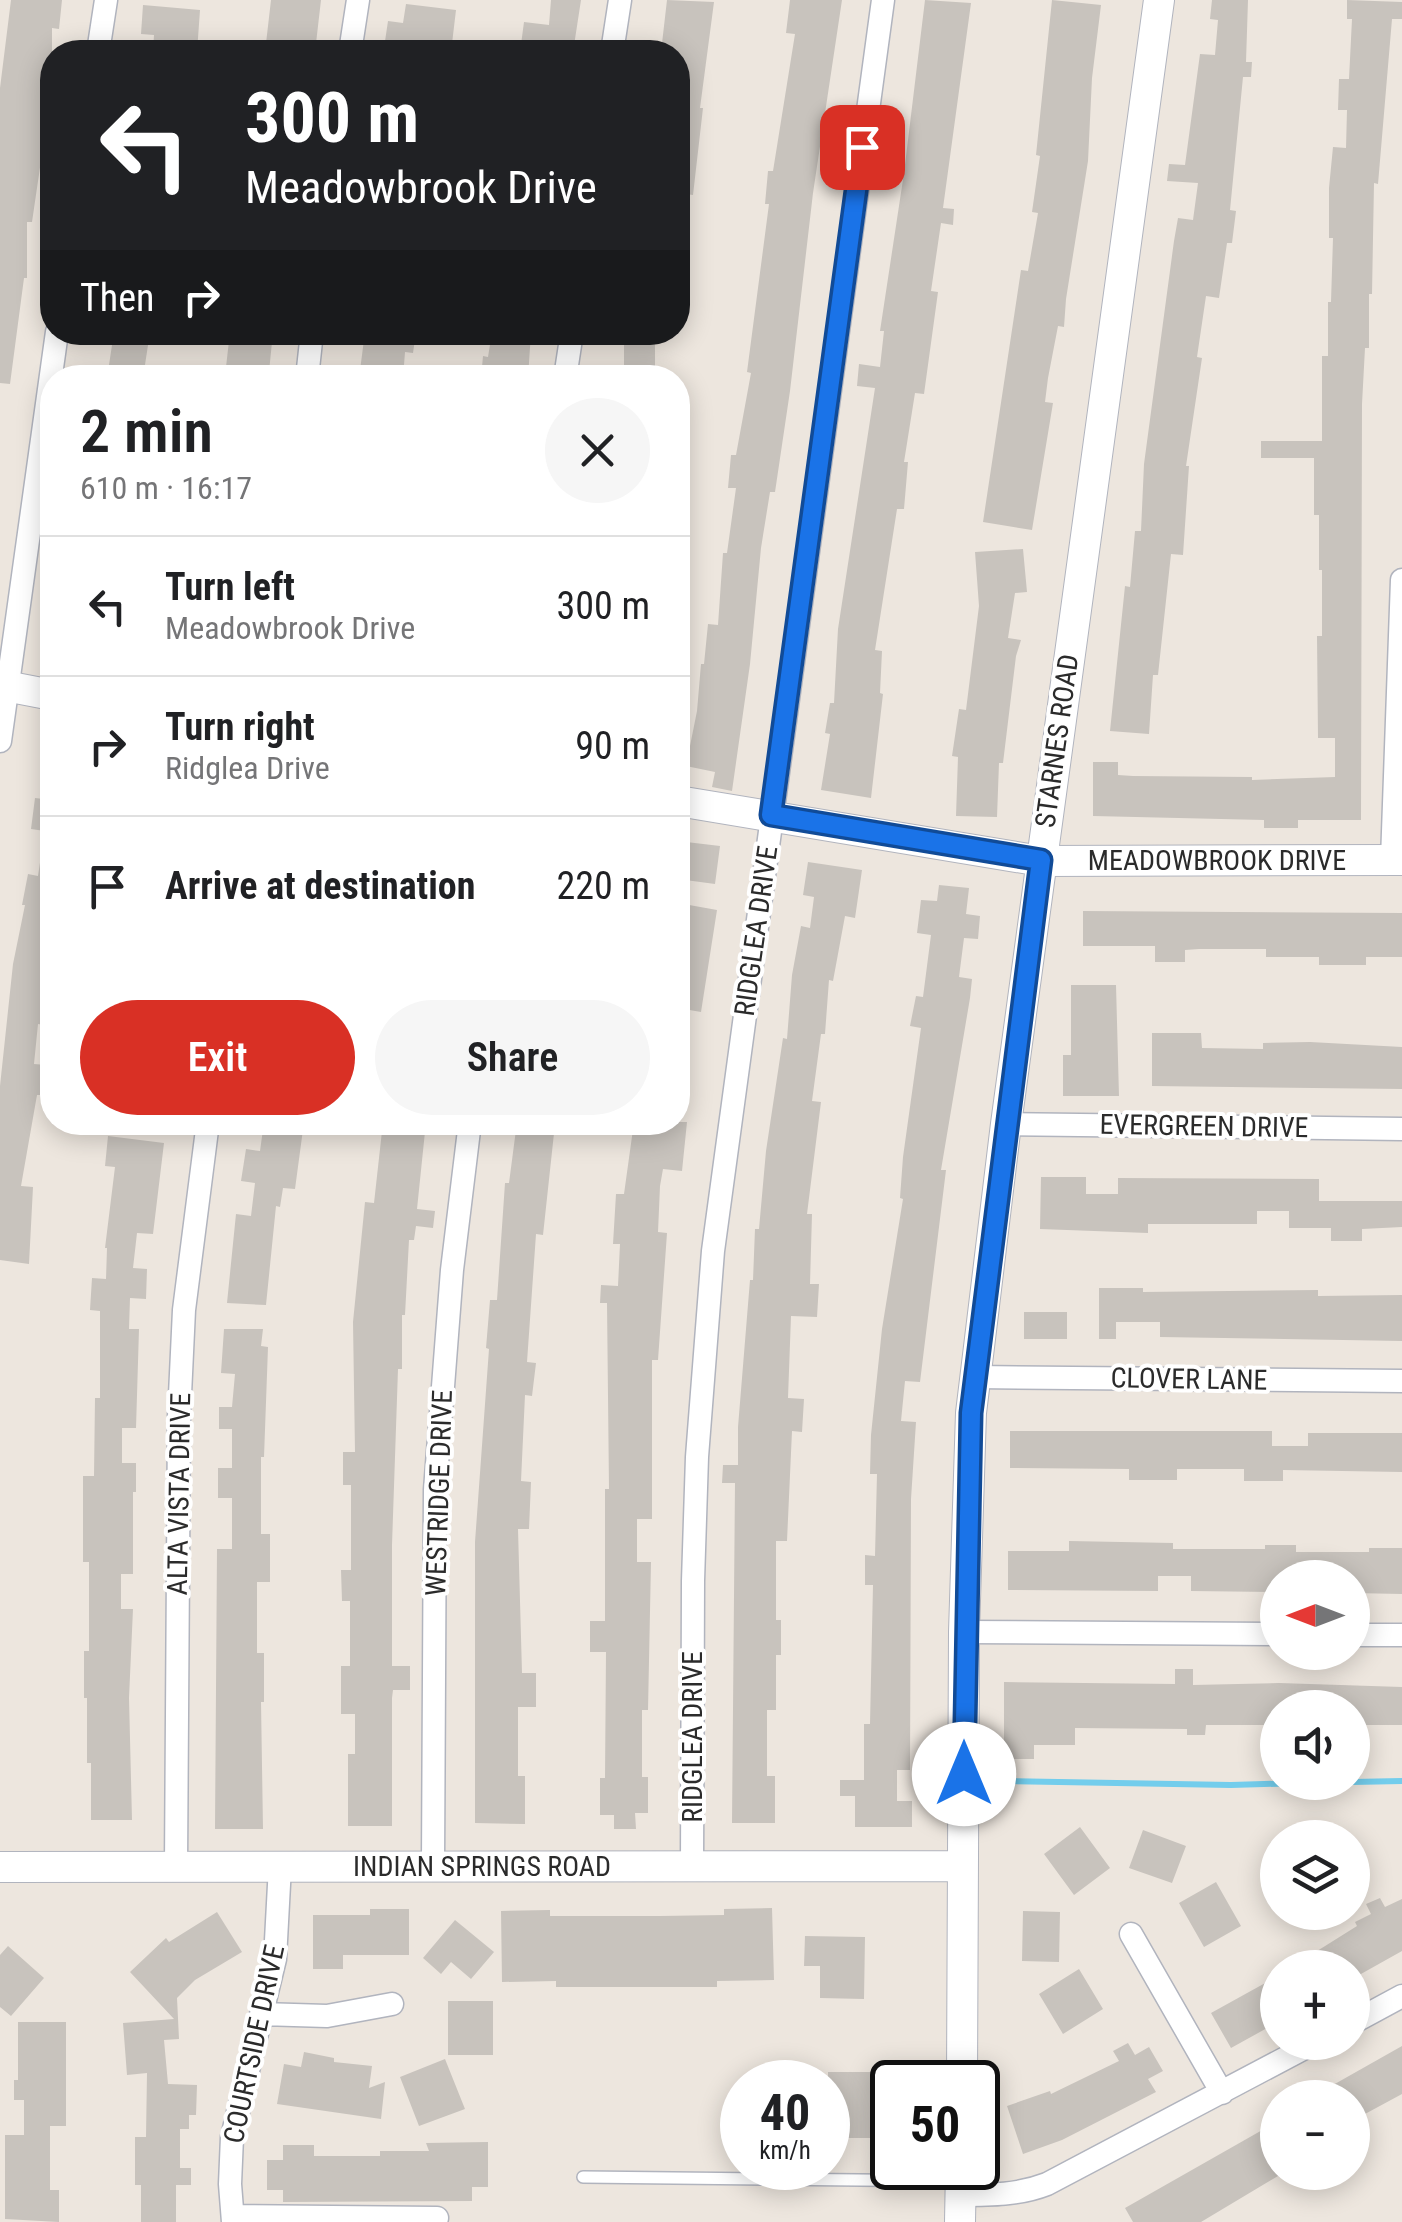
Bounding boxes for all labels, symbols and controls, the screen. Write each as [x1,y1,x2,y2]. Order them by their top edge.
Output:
text: 300 m [245,77,419,159]
icon: left [80,80,210,210]
pin [820,105,905,190]
icon: arrive [835,120,890,175]
text: Meadowbrook Drive [245,161,597,214]
icon: right [174,270,229,325]
text: Then [80,276,154,320]
text: 2 min [80,396,213,467]
button: close [545,398,650,503]
text: 610 m · 16:17 [80,469,252,507]
text: Turn left [165,565,295,609]
icon: left [80,579,135,634]
text: 300 m [556,584,650,628]
text: Meadowbrook Drive [165,609,415,647]
street label: STARNES ROAD [1028,652,1086,830]
text: Turn right [165,705,315,749]
icon: right [80,719,135,774]
text: 90 m [575,724,650,768]
text: Ridglea Drive [165,749,330,787]
street label: RIDGLEA DRIVE [728,844,784,1018]
street label: MEADOWBROOK DRIVE [1088,844,1346,877]
icon: arrive [80,859,135,914]
text: Arrive at destination [165,864,475,908]
text: 220 m [556,864,650,908]
button: Exit [80,1000,355,1115]
button: Share [375,1000,650,1115]
street label: EVERGREEN DRIVE [1099,1108,1309,1144]
street label: CLOVER LANE [1110,1361,1268,1397]
street label: WESTRIDGE DRIVE [419,1389,459,1597]
street label: ALTA VISTA DRIVE [161,1392,197,1596]
north arrow [1260,1560,1370,1670]
map controls [1260,1560,1370,2190]
street label: RIDGLEA DRIVE [676,1651,709,1823]
button: sound [1260,1690,1370,1800]
position arrow [912,1722,1016,1826]
button: layers [1260,1820,1370,1930]
street label: INDIAN SPRINGS ROAD [353,1850,611,1883]
street label: COURTSIDE DRIVE [217,1942,291,2146]
button: + [1260,1950,1370,2060]
speed limit sign: 50 [870,2060,1000,2190]
button: − [1260,2080,1370,2190]
text: 40 [760,2084,810,2142]
text: km/h [759,2136,811,2165]

